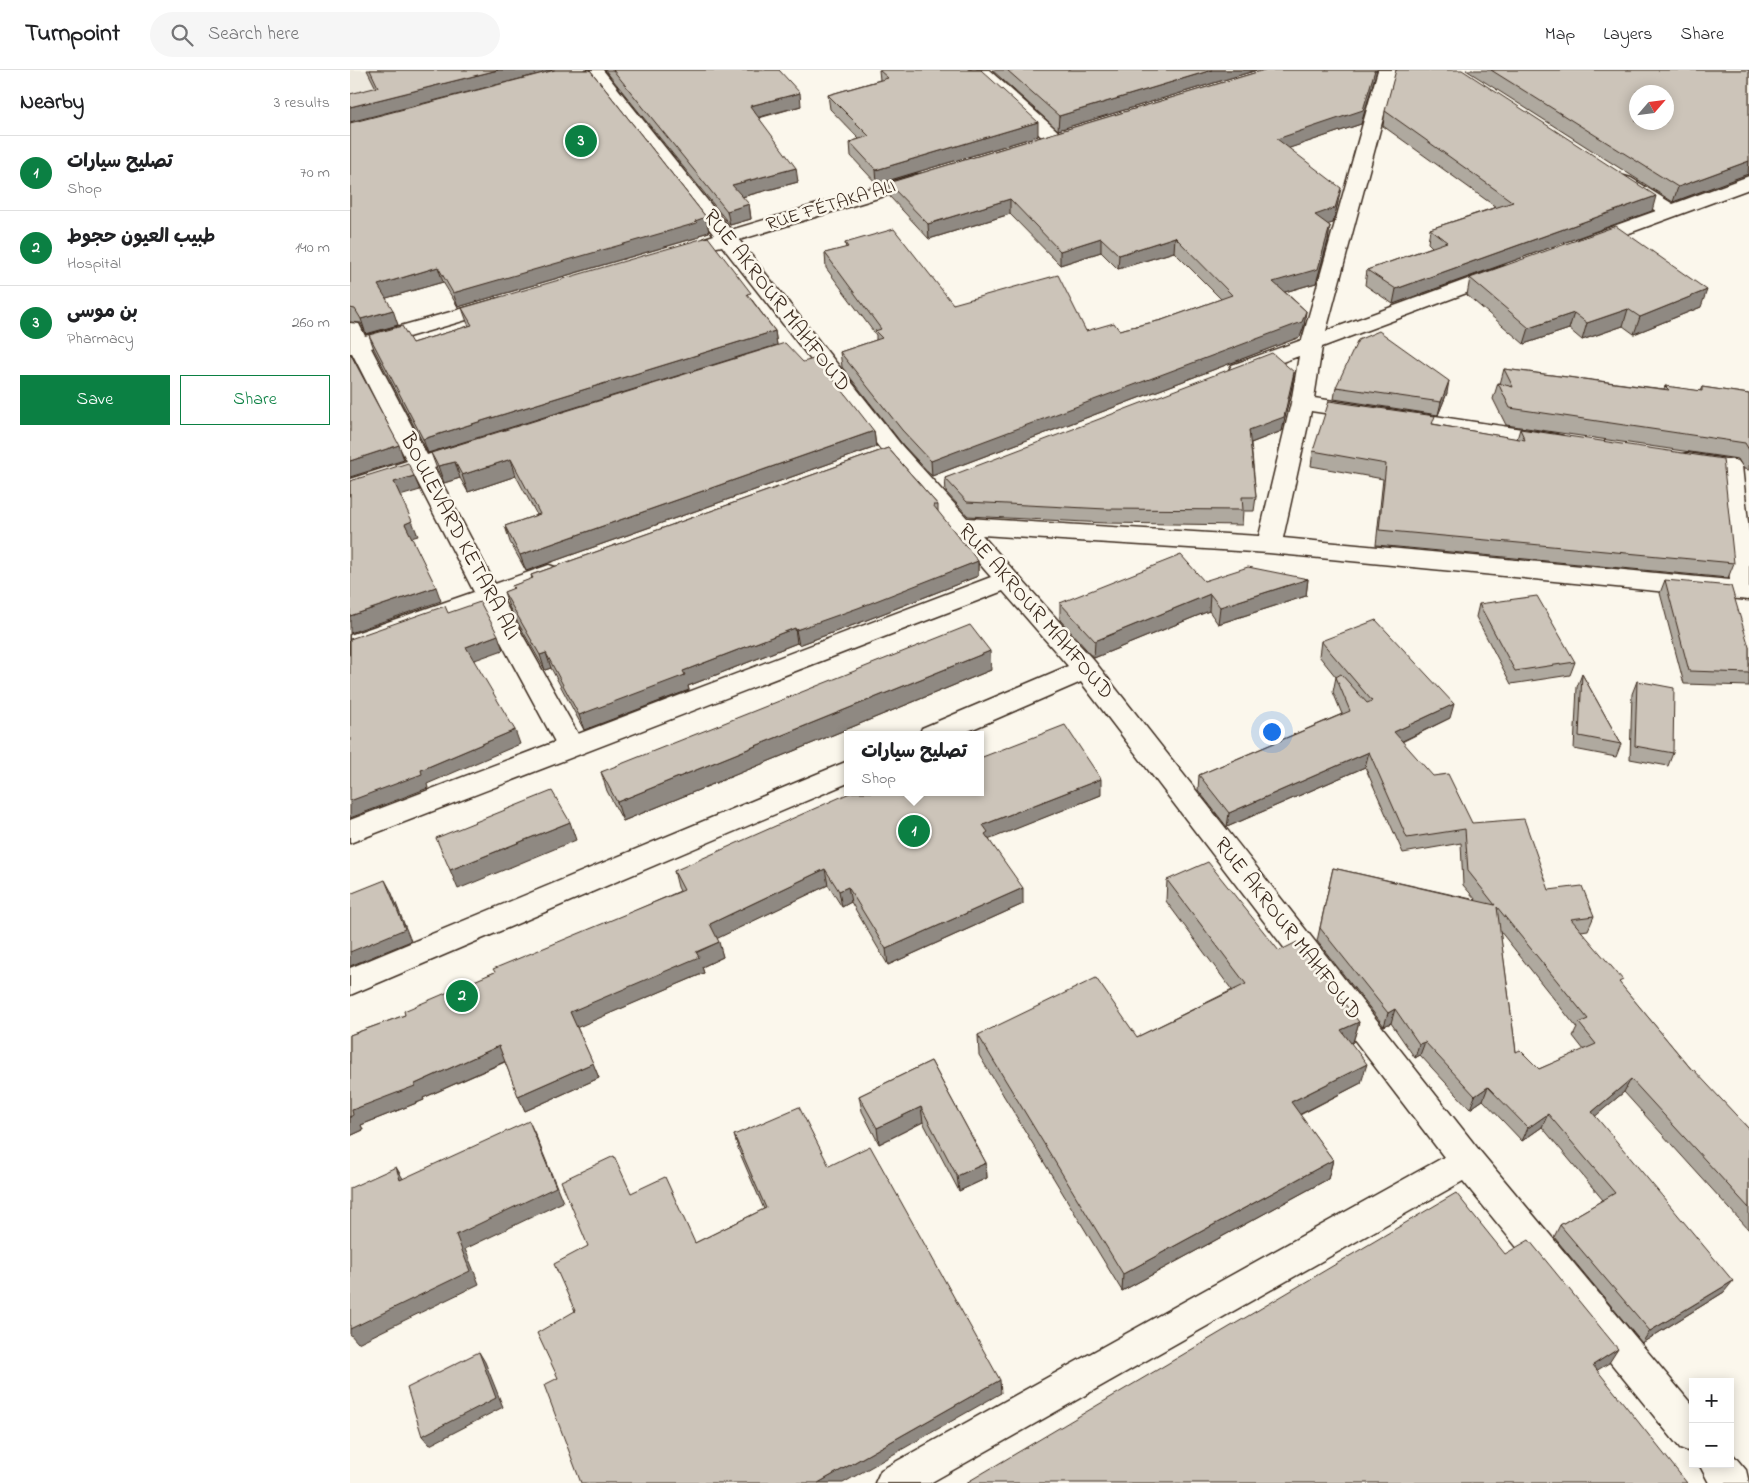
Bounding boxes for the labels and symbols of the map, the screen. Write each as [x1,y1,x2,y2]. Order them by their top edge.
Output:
north arrow [1629,85,1674,130]
pin: 3 [565,122,597,160]
street label: RUE FÉTAKA ALI [763,173,899,239]
street label: RUE AKROUR MAHFOUD [694,203,858,399]
street label: BOULEVARD KETARA ALI [390,427,527,646]
street label: RUE AKROUR MAHFOUD [949,517,1121,707]
your location [1259,719,1285,745]
pin: 1 [898,812,930,850]
street label: RUE AKROUR MAHFOUD [1205,831,1369,1027]
pin: 2 [446,977,478,1015]

